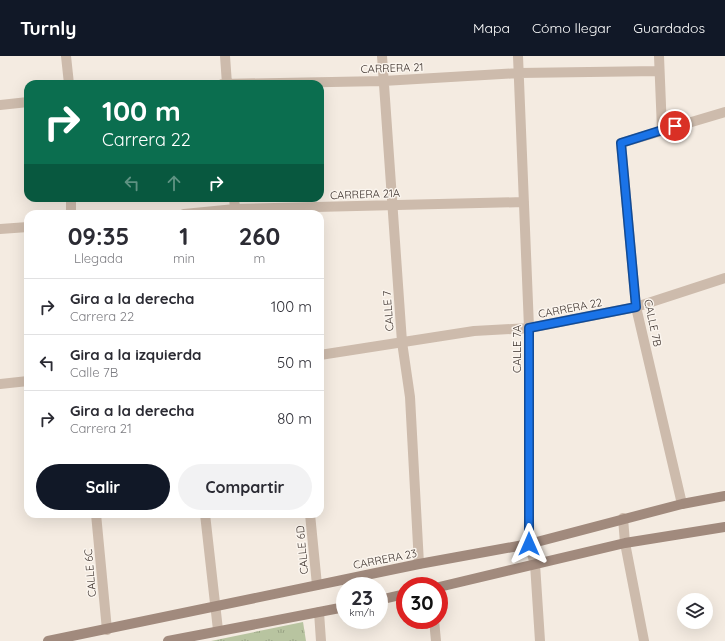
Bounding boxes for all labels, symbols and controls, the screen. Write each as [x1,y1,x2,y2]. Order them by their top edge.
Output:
text: Turnly [20,16,76,40]
text: Mapa [473,19,510,37]
text: Cómo llegar [532,19,611,37]
text: Guardados [633,19,705,37]
street label: CARRERA 21 [360,60,424,76]
text: 100 m [102,93,181,128]
icon: right [36,96,88,148]
pin [658,109,692,143]
icon: arrive [664,115,686,137]
text: Carrera 22 [102,128,191,151]
icon: left [121,172,143,194]
icon: ahead [163,172,185,194]
icon: right [205,172,227,194]
street label: CARRERA 21A [330,186,400,202]
text: 09:35 [68,221,129,251]
text: 1 [179,221,189,251]
text: 260 [239,221,280,251]
text: Llegada [74,250,123,266]
text: min [173,250,195,266]
text: m [254,250,265,266]
text: Gira a la derecha [70,289,195,308]
street label: CALLE 7 [380,290,396,332]
street label: CARRERA 22 [537,295,603,321]
icon: right [36,296,58,318]
text: 100 m [271,297,312,316]
street label: CALLE 7B [641,298,665,348]
text: Carrera 22 [70,308,134,324]
street label: CALLE 7A [510,325,524,373]
text: Gira a la izquierda [70,345,202,364]
icon: left [36,352,58,374]
text: 50 m [277,353,312,372]
text: Calle 7B [70,364,118,380]
text: Gira a la derecha [70,401,195,420]
icon: right [36,408,58,430]
text: 80 m [277,409,312,428]
text: Carrera 21 [70,420,132,436]
button: Salir [36,464,170,510]
button: Compartir [178,464,312,510]
position arrow [508,523,550,565]
street label: CALLE 6D [293,525,311,575]
street label: CARRERA 23 [352,546,418,572]
street label: CALLE 6C [81,548,99,598]
speed limit sign: 30 [396,577,448,629]
text: 23 [351,585,373,610]
map controls [677,593,713,629]
button: layers [677,593,713,629]
text: km/h [349,606,375,619]

